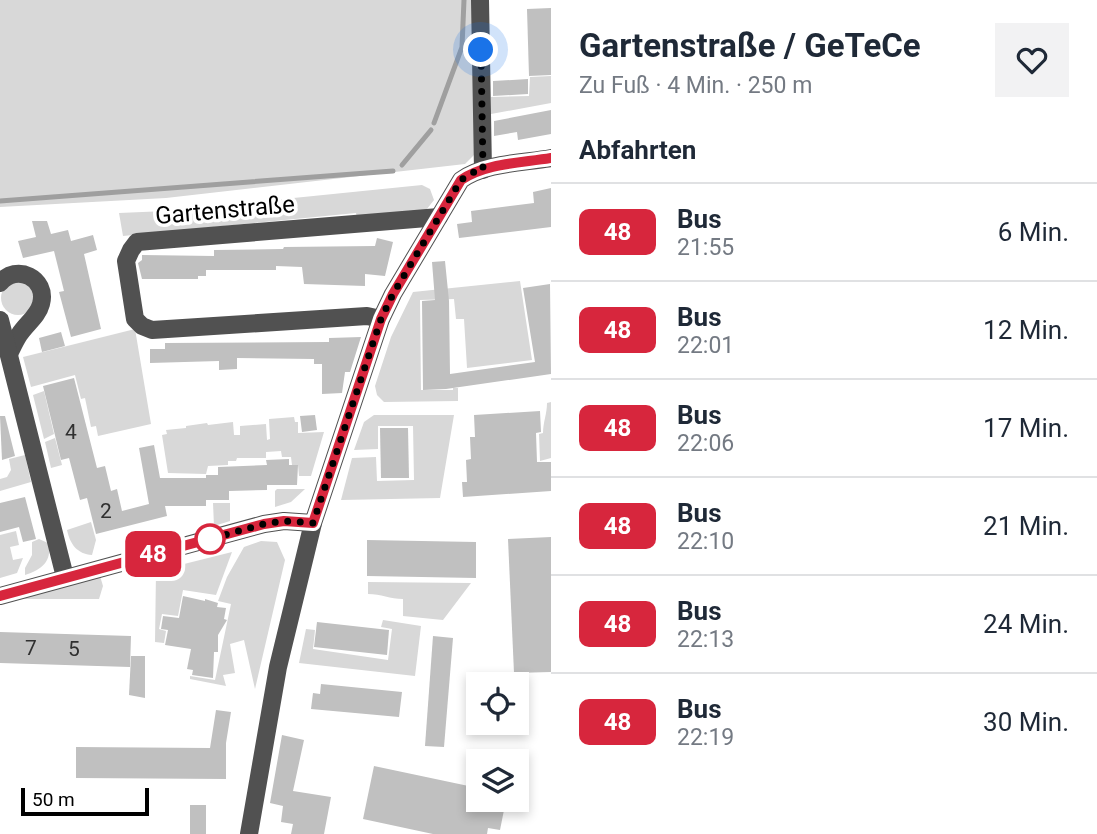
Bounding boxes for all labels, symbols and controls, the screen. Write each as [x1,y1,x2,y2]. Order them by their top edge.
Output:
button: heart [995,23,1069,97]
text: Gartenstraße / GeTeCe [579,26,921,65]
your location [463,32,498,67]
text: Zu Fuß · 4 Min. · 250 m [579,72,812,99]
text: Abfahrten [579,135,696,165]
street label: Gartenstraße [154,190,296,230]
text: Bus [677,204,722,234]
text: 6 Min. [998,217,1069,247]
text: 48 [604,218,631,246]
text: 21:55 [677,234,734,261]
text: Bus [677,302,722,332]
text: 12 Min. [983,315,1069,345]
text: 48 [604,316,631,344]
text: 22:01 [677,332,734,359]
text: Bus [677,400,722,430]
text: 17 Min. [983,413,1069,443]
text: 48 [604,414,631,442]
house number: 4 [65,420,77,444]
text: 22:06 [677,430,734,457]
text: Bus [677,498,722,528]
house number: 2 [100,499,112,523]
text: 21 Min. [983,511,1069,541]
text: 48 [604,512,631,540]
unlabelled marker [195,524,225,554]
text: 22:10 [677,528,734,555]
line badge: 48 [122,531,184,577]
text: 48 [139,540,167,568]
text: Bus [677,596,722,626]
text: 24 Min. [983,609,1069,639]
text: 48 [604,610,631,638]
text: 22:13 [677,626,734,653]
house number: 7 [25,636,37,660]
house number: 5 [68,637,80,661]
map controls [466,672,529,812]
button: locate [466,672,529,735]
text: Bus [677,694,722,724]
text: 30 Min. [983,707,1069,737]
text: 48 [604,708,631,736]
text: 22:19 [677,724,734,751]
button: layers [466,749,529,812]
scale bar [21,785,149,817]
text: 50 m [32,788,75,811]

